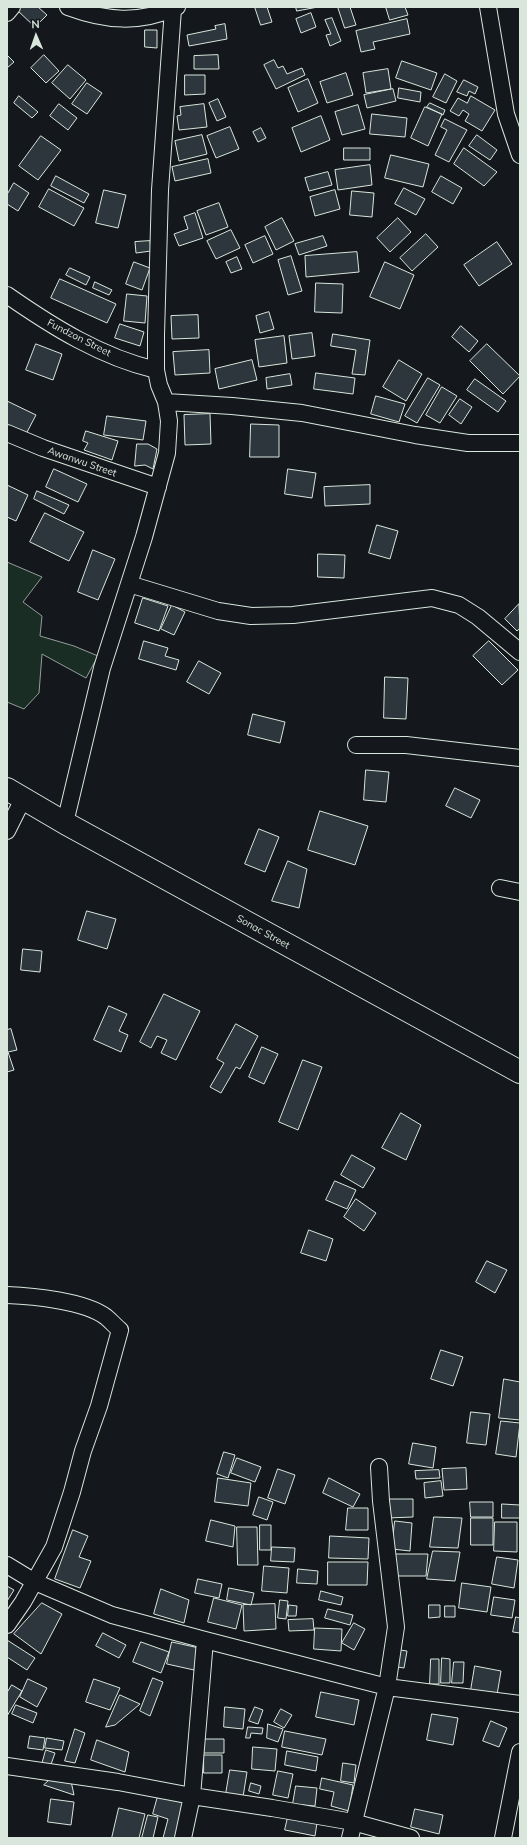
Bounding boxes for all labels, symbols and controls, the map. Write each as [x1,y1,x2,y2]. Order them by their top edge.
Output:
north arrow [16,16,56,56]
text: N [31,17,40,31]
street label: Fundzon Street [45,317,113,359]
street label: Awanwu Street [46,445,118,479]
street label: Sonac Street [234,912,292,952]

